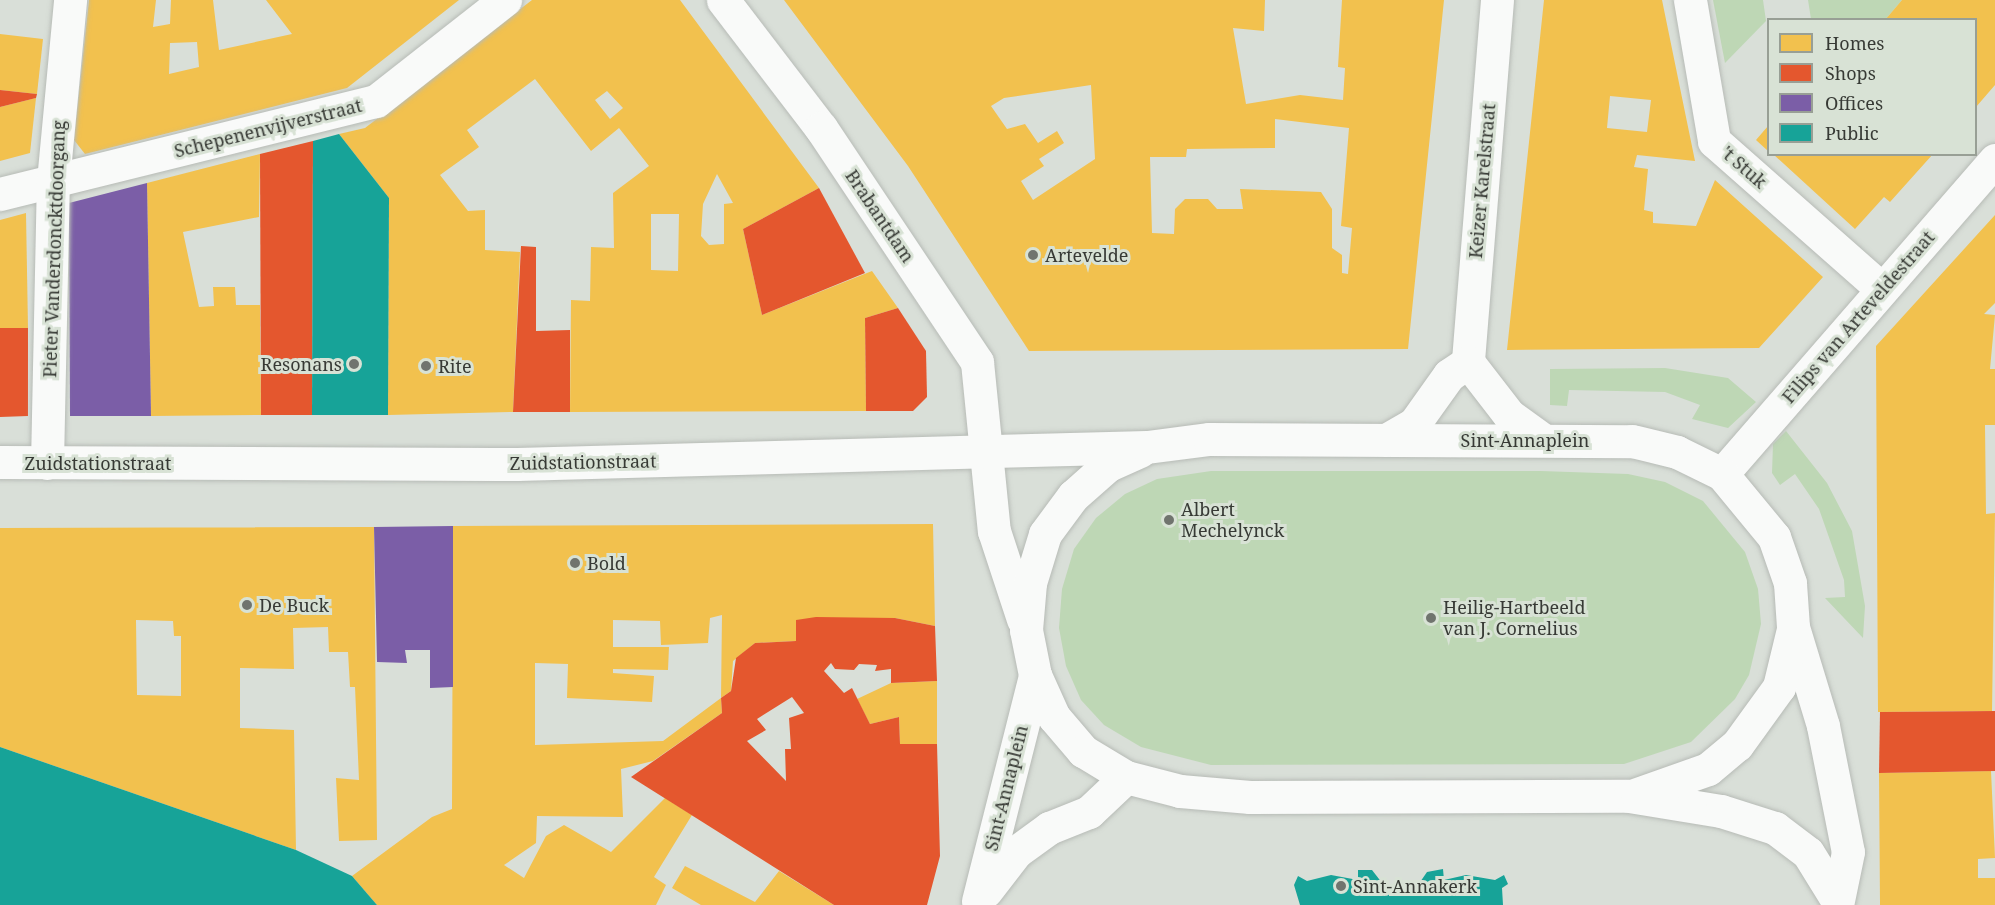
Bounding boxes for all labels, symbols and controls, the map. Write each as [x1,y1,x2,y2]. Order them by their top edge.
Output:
legend [1767,18,1977,156]
text: Homes [1825,31,1884,55]
text: Shops [1825,61,1876,85]
text: Offices [1825,91,1883,115]
street label: Schepenenvijverstraat [172,94,364,162]
street label: Keizer Karelstraat [1464,103,1500,259]
street label: Pieter Vanderdoncktdoorgang [39,120,69,378]
text: Public [1825,121,1879,145]
street label: 't Stuk [1717,141,1771,193]
street label: Brabantdam [841,165,919,267]
street label: Filips van Arteveldestraat [1777,227,1939,407]
place label: Artevelde [1045,244,1128,266]
marker: Artevelde [1026,248,1040,262]
place label: Resonans [261,353,342,375]
place label: Rite [438,355,472,377]
marker: Resonans [347,357,361,371]
marker: Rite [419,359,433,373]
street label: Sint-Annaplein [1461,429,1589,451]
street label: Zuidstationstraat [509,450,657,474]
street label: Zuidstationstraat [25,452,171,474]
place label: Albert Mechelynck [1181,499,1284,542]
marker: Albert Mechelynck [1162,513,1176,527]
place label: Bold [587,552,626,574]
marker: Bold [568,556,582,570]
place label: De Buck [259,594,329,616]
place label: Heilig-Hartbeeld van J. Cornelius [1443,597,1585,640]
marker: De Buck [240,598,254,612]
marker: Heilig-Hartbeeld van J. Cornelius [1424,611,1438,625]
street label: Sint-Annaplein [980,723,1032,853]
place label: Sint-Annakerk [1353,875,1477,897]
marker: Sint-Annakerk [1334,879,1348,893]

